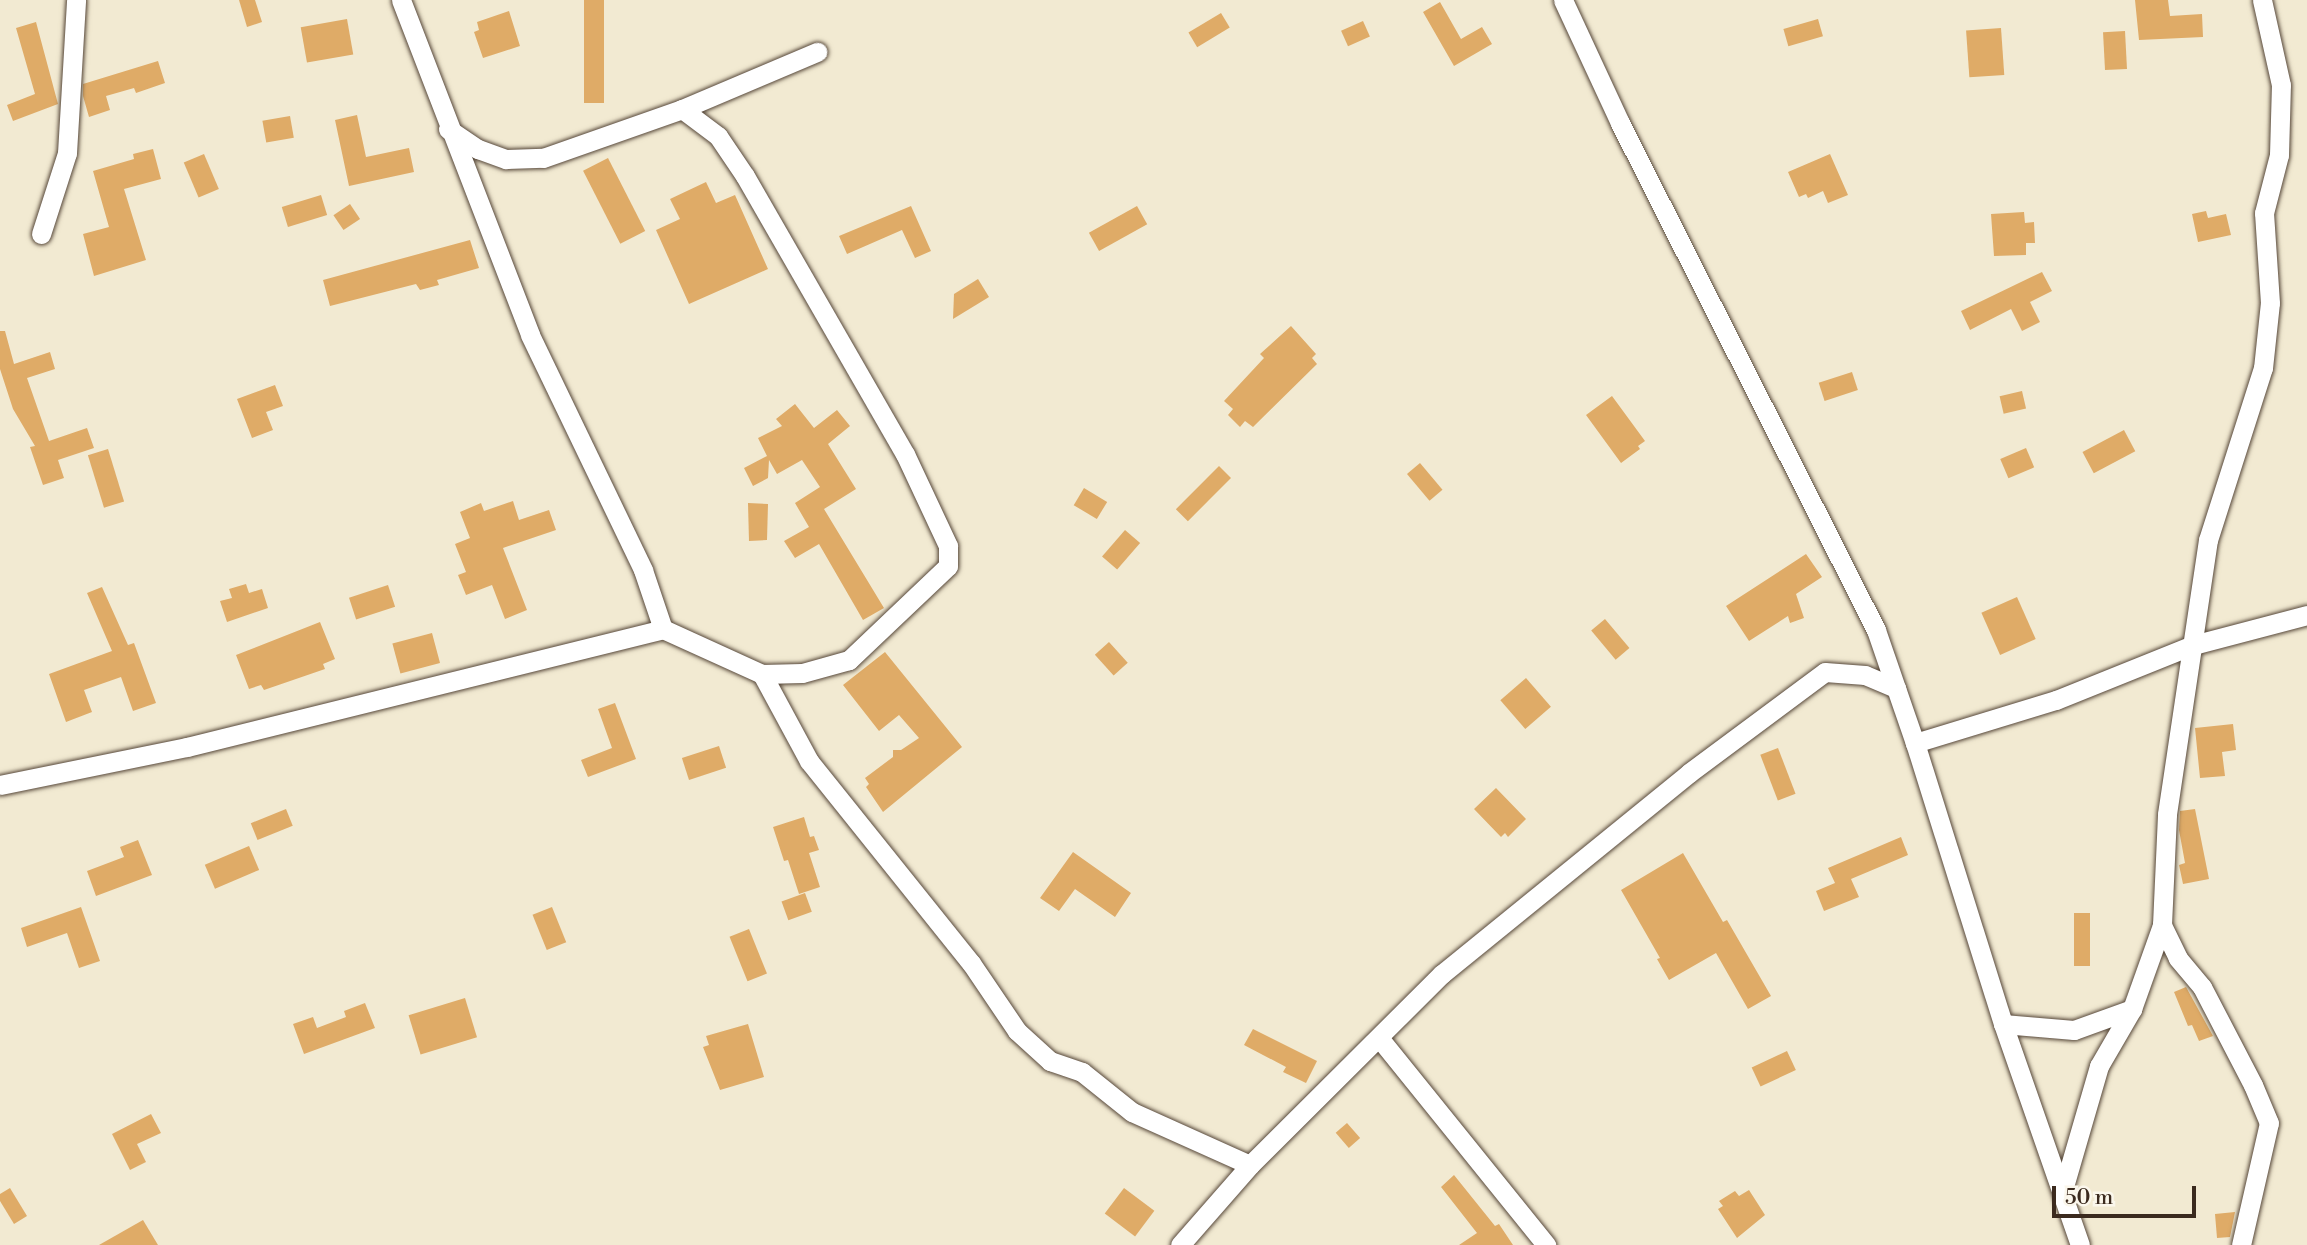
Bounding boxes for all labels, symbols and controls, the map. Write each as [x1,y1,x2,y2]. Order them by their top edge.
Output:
scale bar [2055,1172,2198,1216]
text: 50 m [2065,1185,2113,1211]

